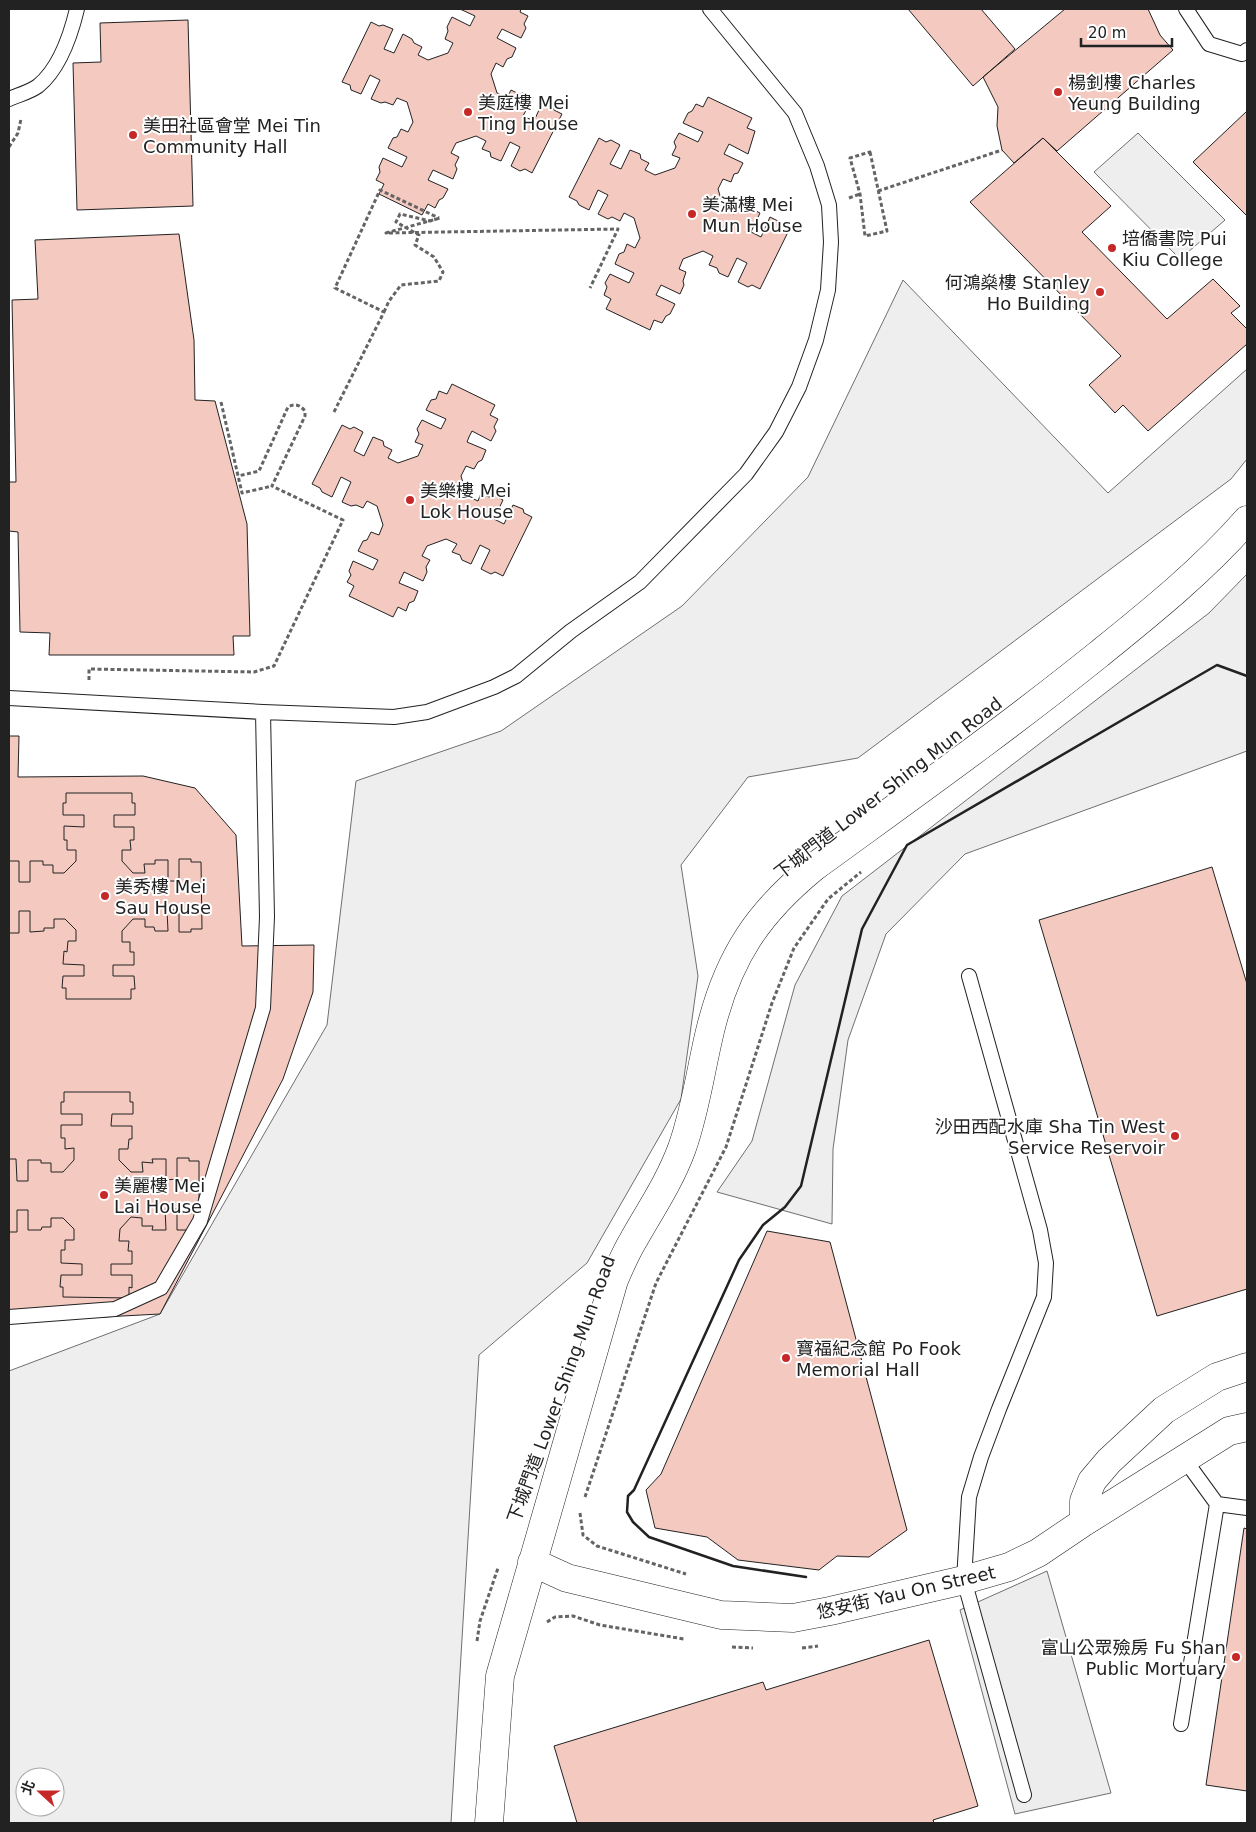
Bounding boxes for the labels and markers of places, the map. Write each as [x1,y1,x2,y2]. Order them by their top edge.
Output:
place label: 楊釗樓 Charles Yeung Building [1067,72,1201,114]
marker: 楊釗樓 Charles Yeung Building [1052,86,1064,98]
place label: 美庭樓 Mei Ting House [477,92,578,134]
marker: 美庭樓 Mei Ting House [462,106,474,118]
place label: 美田社區會堂 Mei Tin Community Hall [143,115,321,157]
marker: 美田社區會堂 Mei Tin Community Hall [127,129,139,141]
place label: 美滿樓 Mei Mun House [702,194,802,236]
marker: 美滿樓 Mei Mun House [686,208,698,220]
place label: 培僑書院 Pui Kiu College [1122,228,1227,270]
marker: 培僑書院 Pui Kiu College [1106,242,1118,254]
place label: 何鴻燊樓 Stanley Ho Building [945,272,1090,314]
marker: 何鴻燊樓 Stanley Ho Building [1094,286,1106,298]
place label: 美樂樓 Mei Lok House [420,480,513,522]
marker: 美樂樓 Mei Lok House [404,494,416,506]
place label: 美秀樓 Mei Sau House [115,876,211,918]
marker: 美秀樓 Mei Sau House [99,890,111,902]
place label: 沙田西配水庫 Sha Tin West Service Reservoir [935,1116,1166,1158]
marker: 沙田西配水庫 Sha Tin West Service Reservoir [1169,1130,1181,1142]
place label: 美麗樓 Mei Lai House [114,1175,205,1217]
marker: 美麗樓 Mei Lai House [98,1189,110,1201]
place label: 寶福紀念館 Po Fook Memorial Hall [796,1338,961,1380]
marker: 寶福紀念館 Po Fook Memorial Hall [780,1352,792,1364]
place label: 富山公眾殮房 Fu Shan Public Mortuary [1041,1637,1226,1679]
marker: 富山公眾殮房 Fu Shan Public Mortuary [1230,1651,1242,1663]

